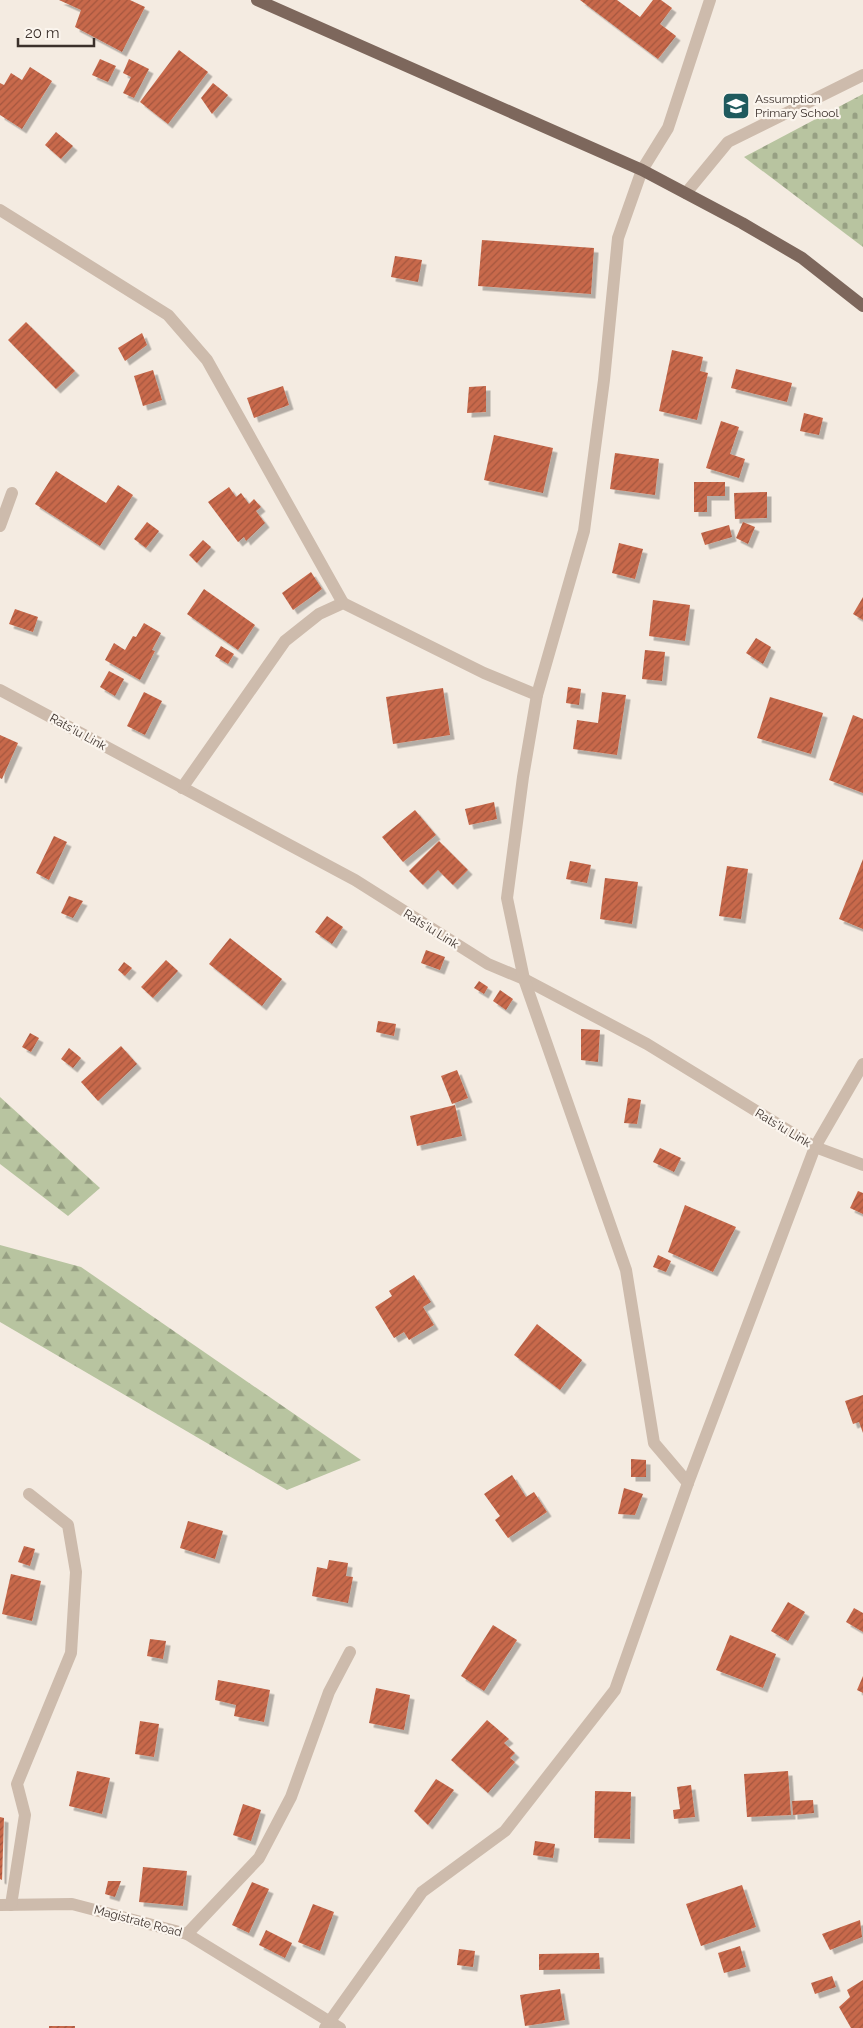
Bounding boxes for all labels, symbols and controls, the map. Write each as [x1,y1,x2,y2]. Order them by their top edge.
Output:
scale bar [18,15,94,47]
text: 20 m [25,24,60,42]
school or university icon: Assumption Primary School [721,91,751,121]
place label: Assumption Primary School [755,92,839,120]
street label: Rats'iu Link [47,711,109,754]
street label: Rats'iu Link [401,907,462,952]
street label: Rats'iu Link [753,1106,814,1150]
street label: Magistrate Road [93,1903,183,1939]

